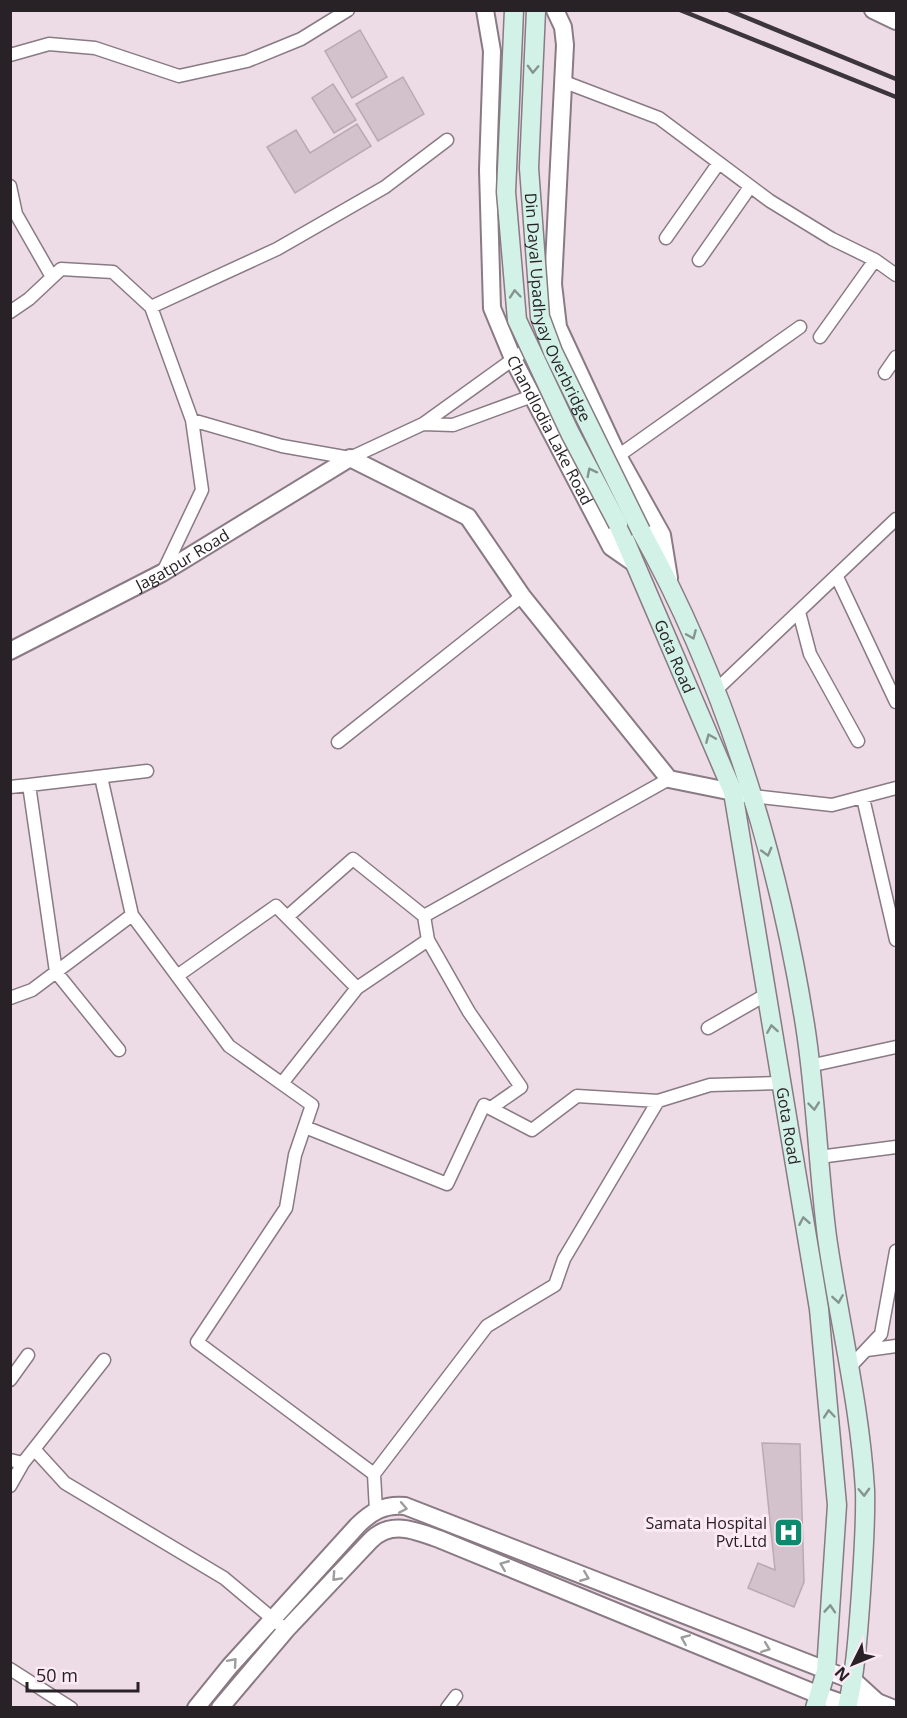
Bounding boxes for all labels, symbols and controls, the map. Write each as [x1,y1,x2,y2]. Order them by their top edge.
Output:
one-way arrow [527,64,540,73]
street label: Din Dayal Upadhyay Overbridge [520,192,596,425]
one-way arrow [509,290,522,299]
street label: Chandlodia Lake Road [502,352,598,509]
one-way arrow [586,468,598,479]
street label: Jagatpur Road [130,524,233,597]
street label: Gota Road [649,616,700,697]
one-way arrow [684,629,696,640]
one-way arrow [705,734,717,745]
one-way arrow [760,847,773,857]
one-way arrow [767,1024,779,1033]
street label: Gota Road [771,1085,806,1166]
one-way arrow [807,1101,820,1110]
one-way arrow [799,1217,811,1226]
one-way arrow [831,1295,843,1304]
one-way arrow [823,1410,836,1419]
one-way arrow [858,1488,870,1497]
one-way arrow [398,1501,408,1514]
place label: Samata Hospital Pvt.Ltd [645,1512,767,1552]
hospital icon: Samata Hospital Pvt.Ltd [772,1516,804,1548]
one-way arrow [499,1560,510,1572]
one-way arrow [332,1570,343,1581]
one-way arrow [579,1570,589,1583]
one-way arrow [823,1604,836,1613]
one-way arrow [680,1634,691,1646]
north arrow [823,1634,883,1694]
one-way arrow [760,1641,771,1653]
scale bar [27,1655,138,1693]
one-way arrow [226,1658,237,1669]
text: N [830,1662,855,1686]
text: 50 m [36,1663,78,1687]

